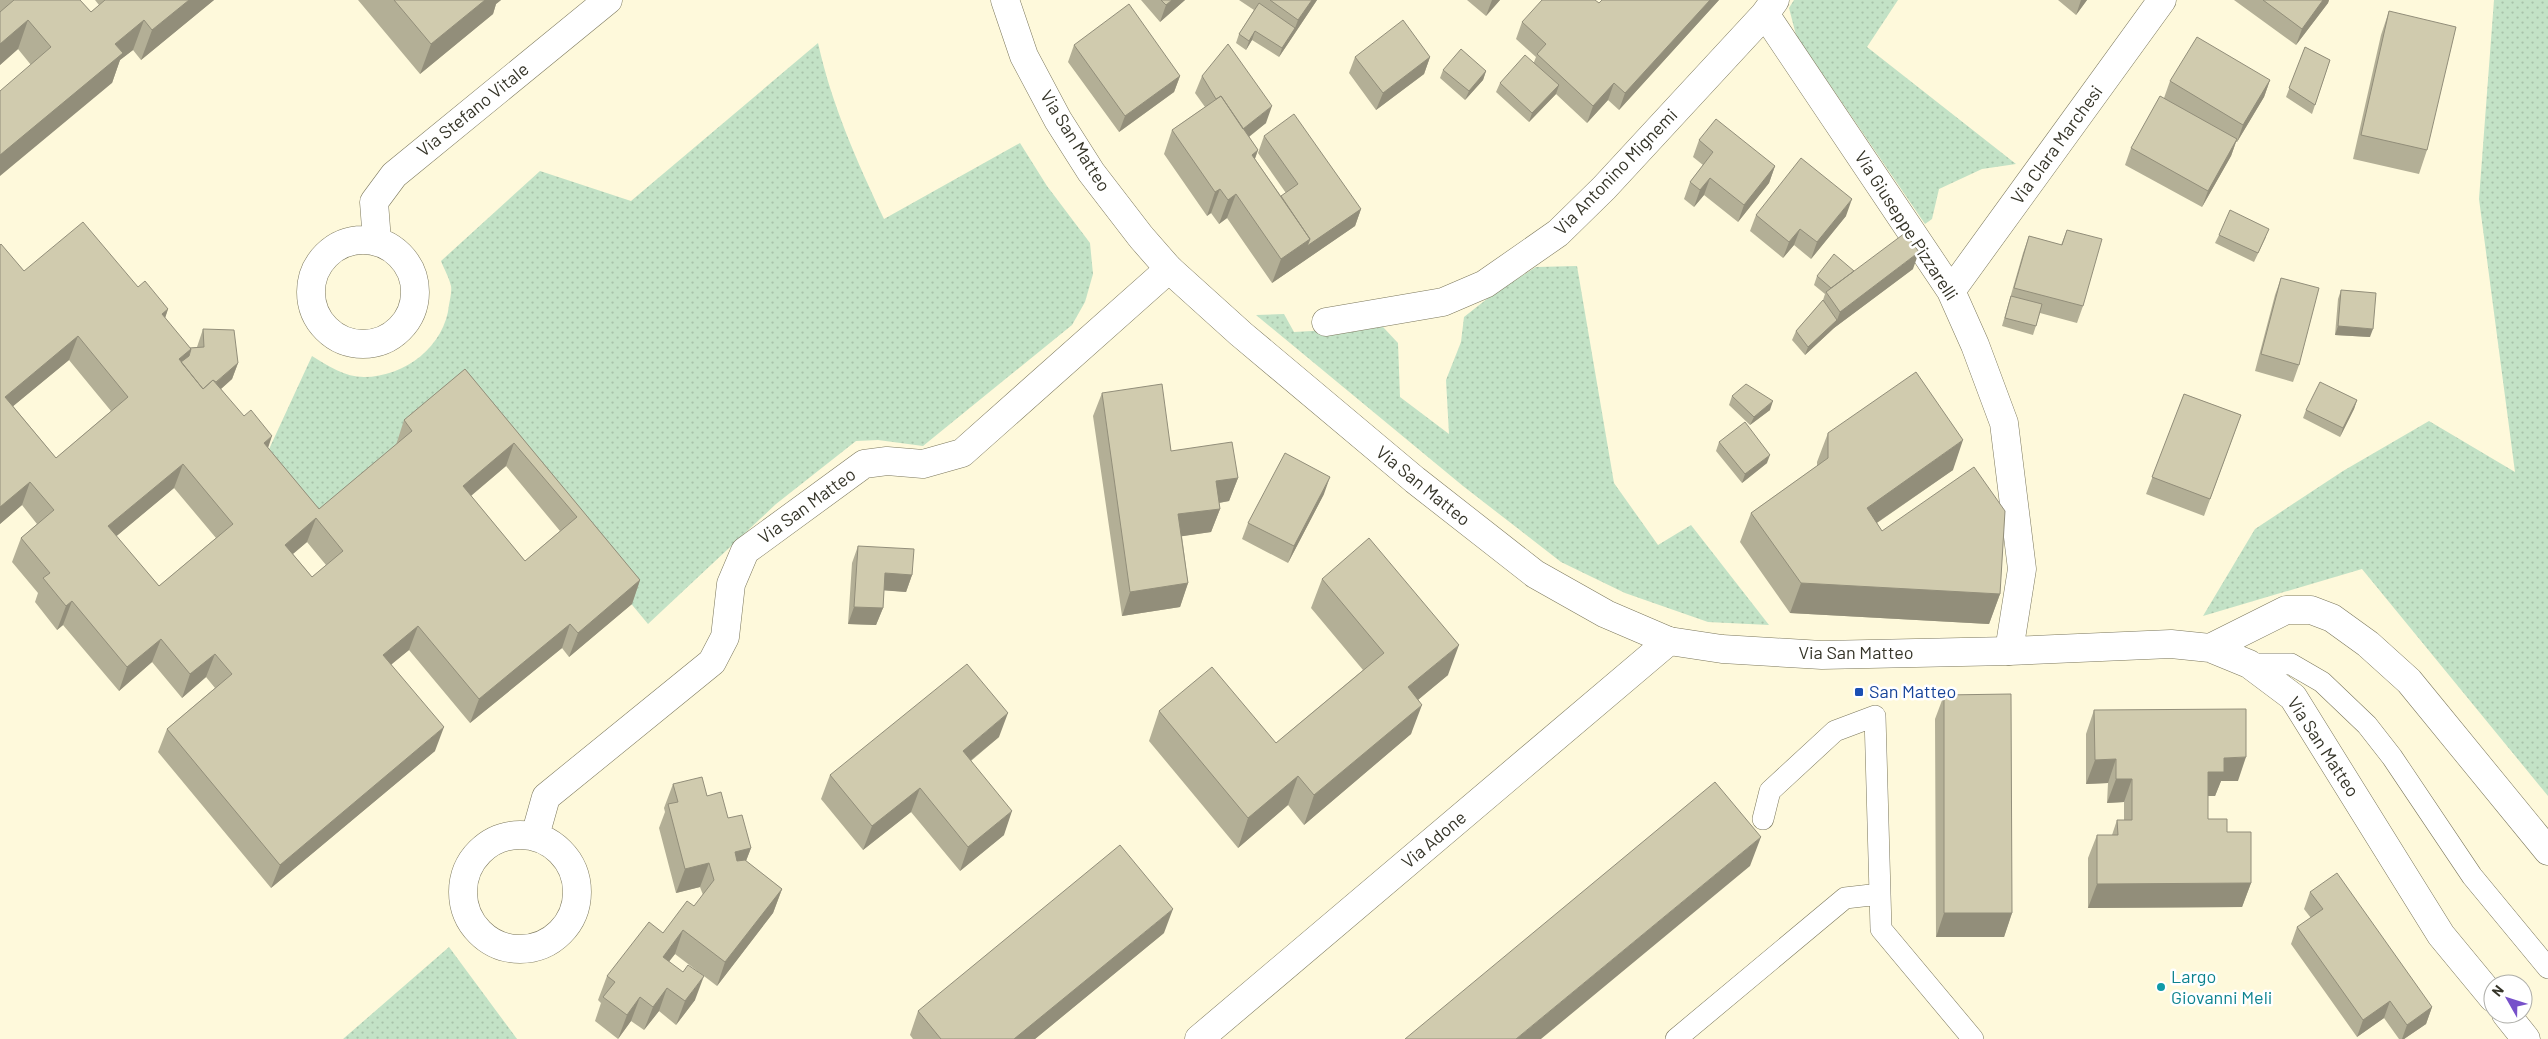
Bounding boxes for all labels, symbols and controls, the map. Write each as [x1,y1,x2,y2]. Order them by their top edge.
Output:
street label: Via Stefano Vitale [412,58,533,161]
street label: Via Clara Marchesi [2006,81,2107,208]
street label: Via San Matteo [1036,86,1116,195]
street label: Via Antonino Mignemi [1549,103,1681,239]
street label: Via Giuseppe Pizzarelli [1850,147,1963,304]
street label: Via San Matteo [1372,440,1475,530]
street label: Via San Matteo [753,462,859,548]
street label: Via San Matteo [1798,641,1914,663]
place label: San Matteo [1869,680,1956,702]
marker: San Matteo [1853,686,1865,698]
street label: Via San Matteo [2283,692,2364,801]
street label: Via Adone [1397,806,1470,873]
place label: Largo Giovanni Meli [2171,965,2272,1008]
north arrow [2483,974,2533,1024]
marker: Largo Giovanni Meli [2155,981,2167,993]
text: N [2488,982,2507,999]

